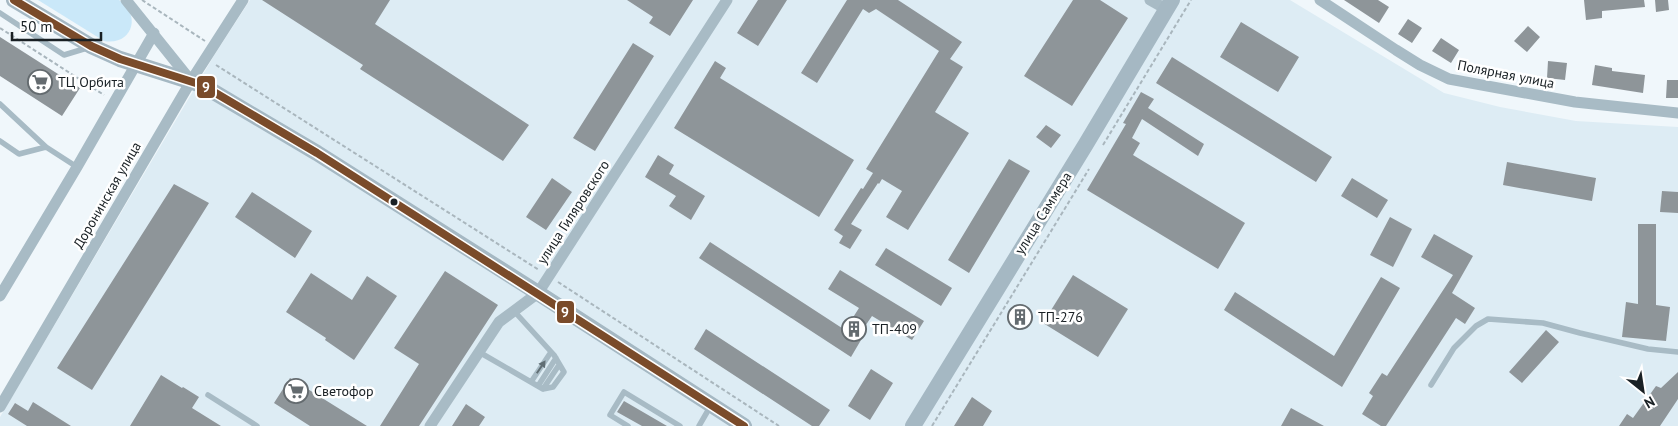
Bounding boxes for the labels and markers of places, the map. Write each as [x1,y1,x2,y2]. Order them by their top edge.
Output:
supermarket icon: ТЦ Орбита [27,69,53,95]
place label: ТЦ Орбита [58,73,124,91]
unlabelled marker [389,197,399,207]
building icon: ТП-276 [1007,304,1033,330]
place label: ТП-276 [1038,308,1083,326]
building icon: ТП-409 [841,316,867,342]
place label: ТП-409 [872,320,917,338]
supermarket icon: Светофор [283,378,309,404]
place label: Светофор [314,382,374,400]

